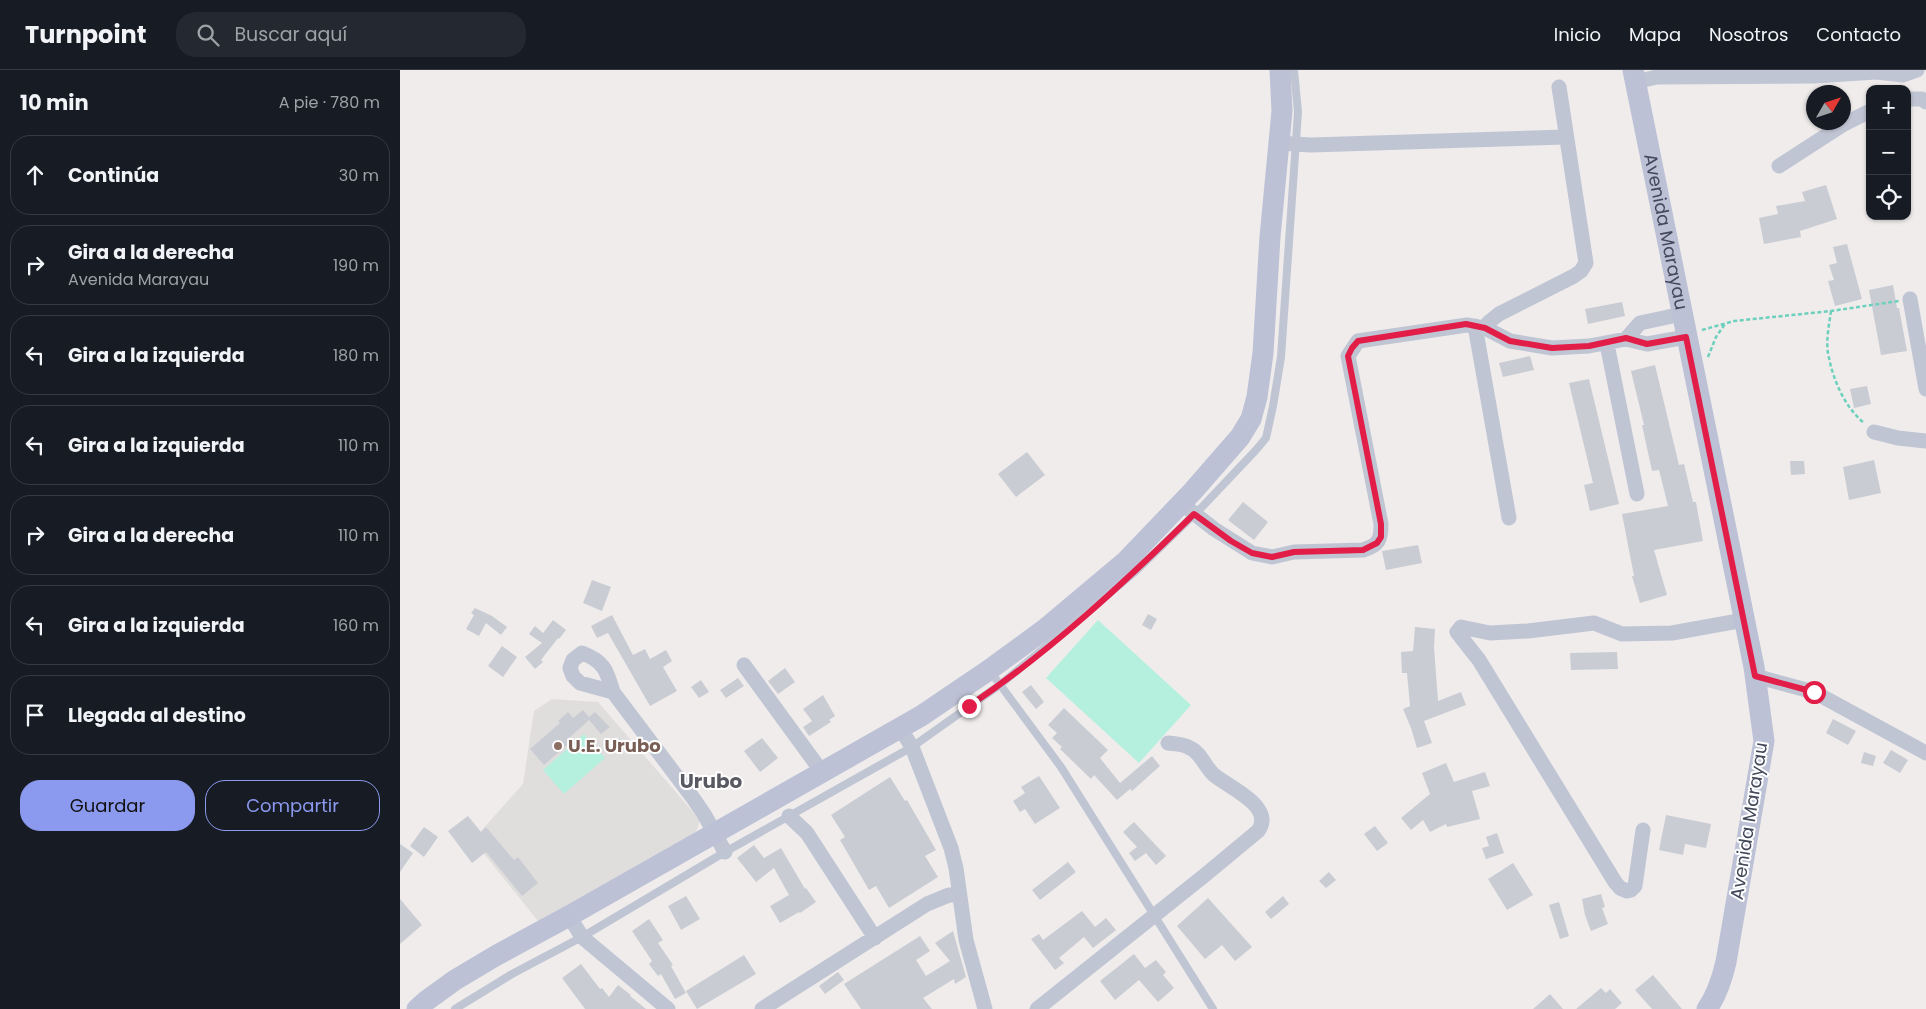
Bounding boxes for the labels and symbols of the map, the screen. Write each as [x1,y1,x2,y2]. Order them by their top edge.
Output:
north arrow [1806,85,1851,130]
street label: Avenida Marayau [1638,151,1694,312]
route start [1803,681,1826,704]
route end [958,695,981,718]
place label: U.E. Urubo [568,733,661,758]
marker: U.E. Urubo [552,740,564,752]
street label: Avenida Marayau [1724,741,1773,901]
district label: Urubo [680,767,742,795]

